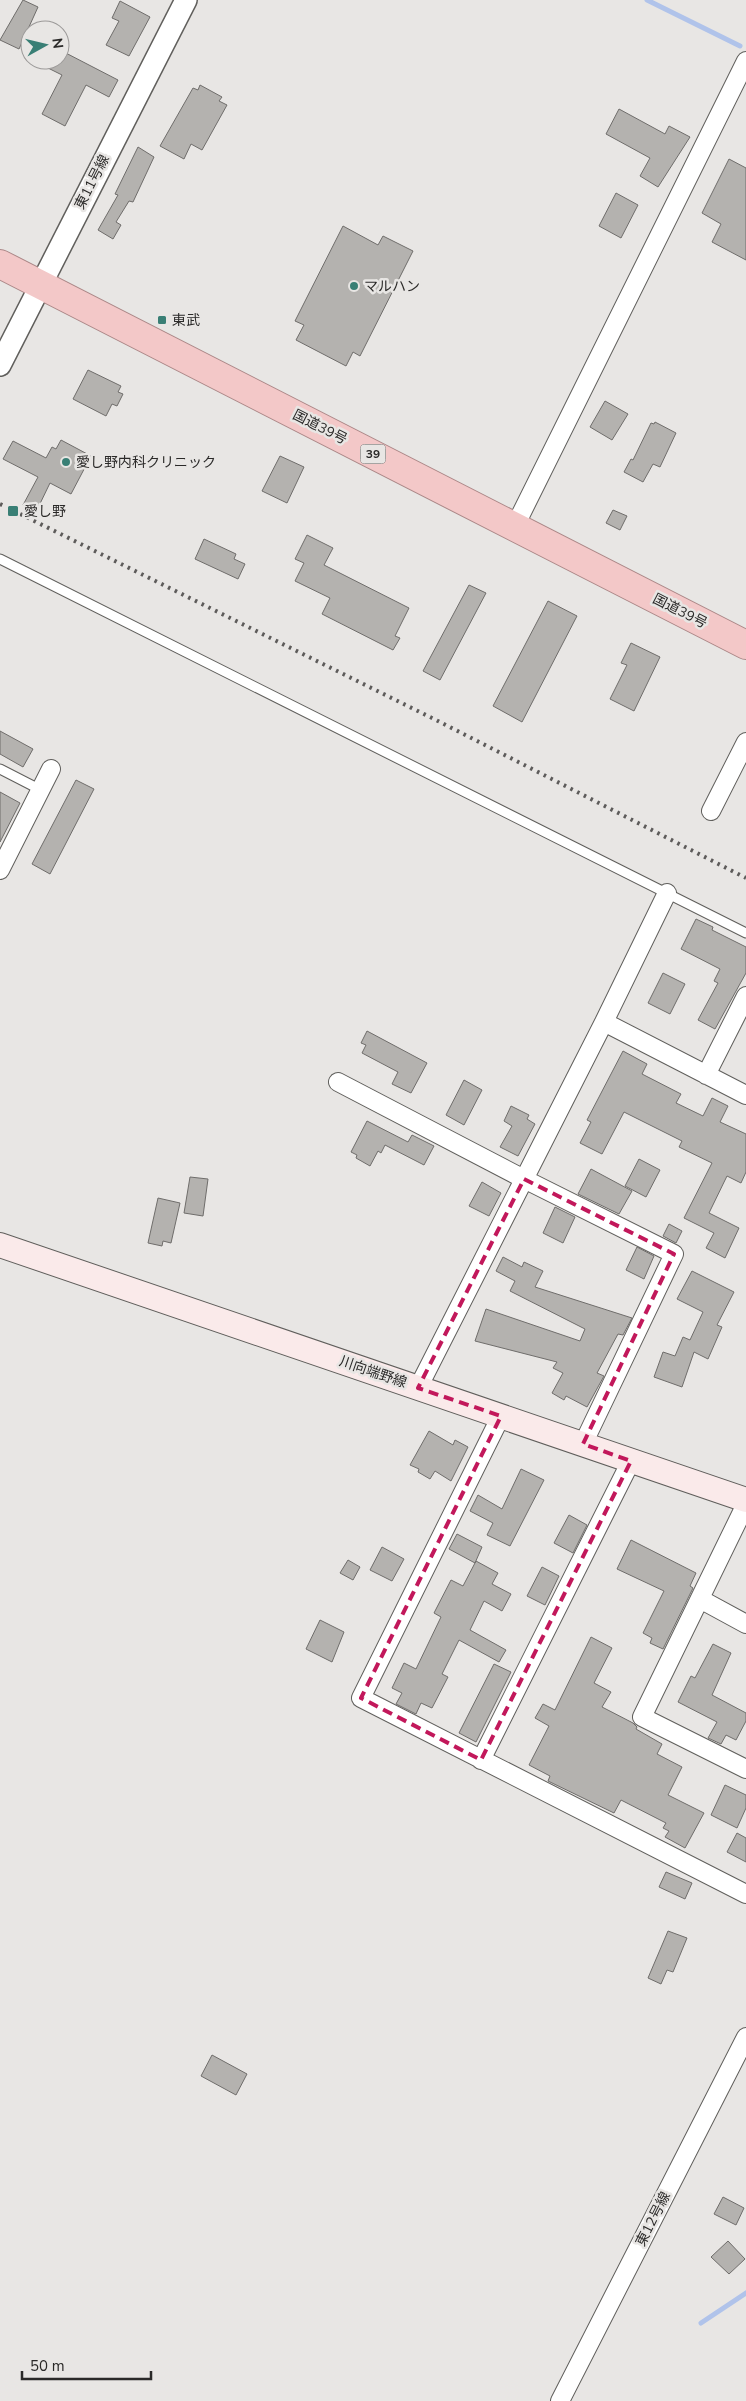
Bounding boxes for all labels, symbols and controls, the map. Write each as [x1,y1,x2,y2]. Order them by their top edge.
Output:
north arrow [20,20,70,70]
text: N [47,37,68,50]
street label: 東11号線 [70,151,114,213]
place label: マルハン [364,277,420,296]
marker: マルハン [348,280,360,292]
place label: 東武 [172,311,200,330]
marker: 東武 [156,314,168,326]
street label: 国道39号 [289,405,351,449]
road number: 39 [360,444,386,464]
place label: 愛し野内科クリニック [76,453,216,472]
marker: 愛し野内科クリニック [60,456,72,468]
place label: 愛し野 [24,502,66,521]
marker: 愛し野 [6,504,20,518]
street label: 国道39号 [649,589,711,633]
street label: 川向端野線 [337,1352,409,1392]
street label: 東12号線 [631,2188,675,2250]
scale bar [22,2348,151,2380]
text: 50 m [30,2356,65,2376]

